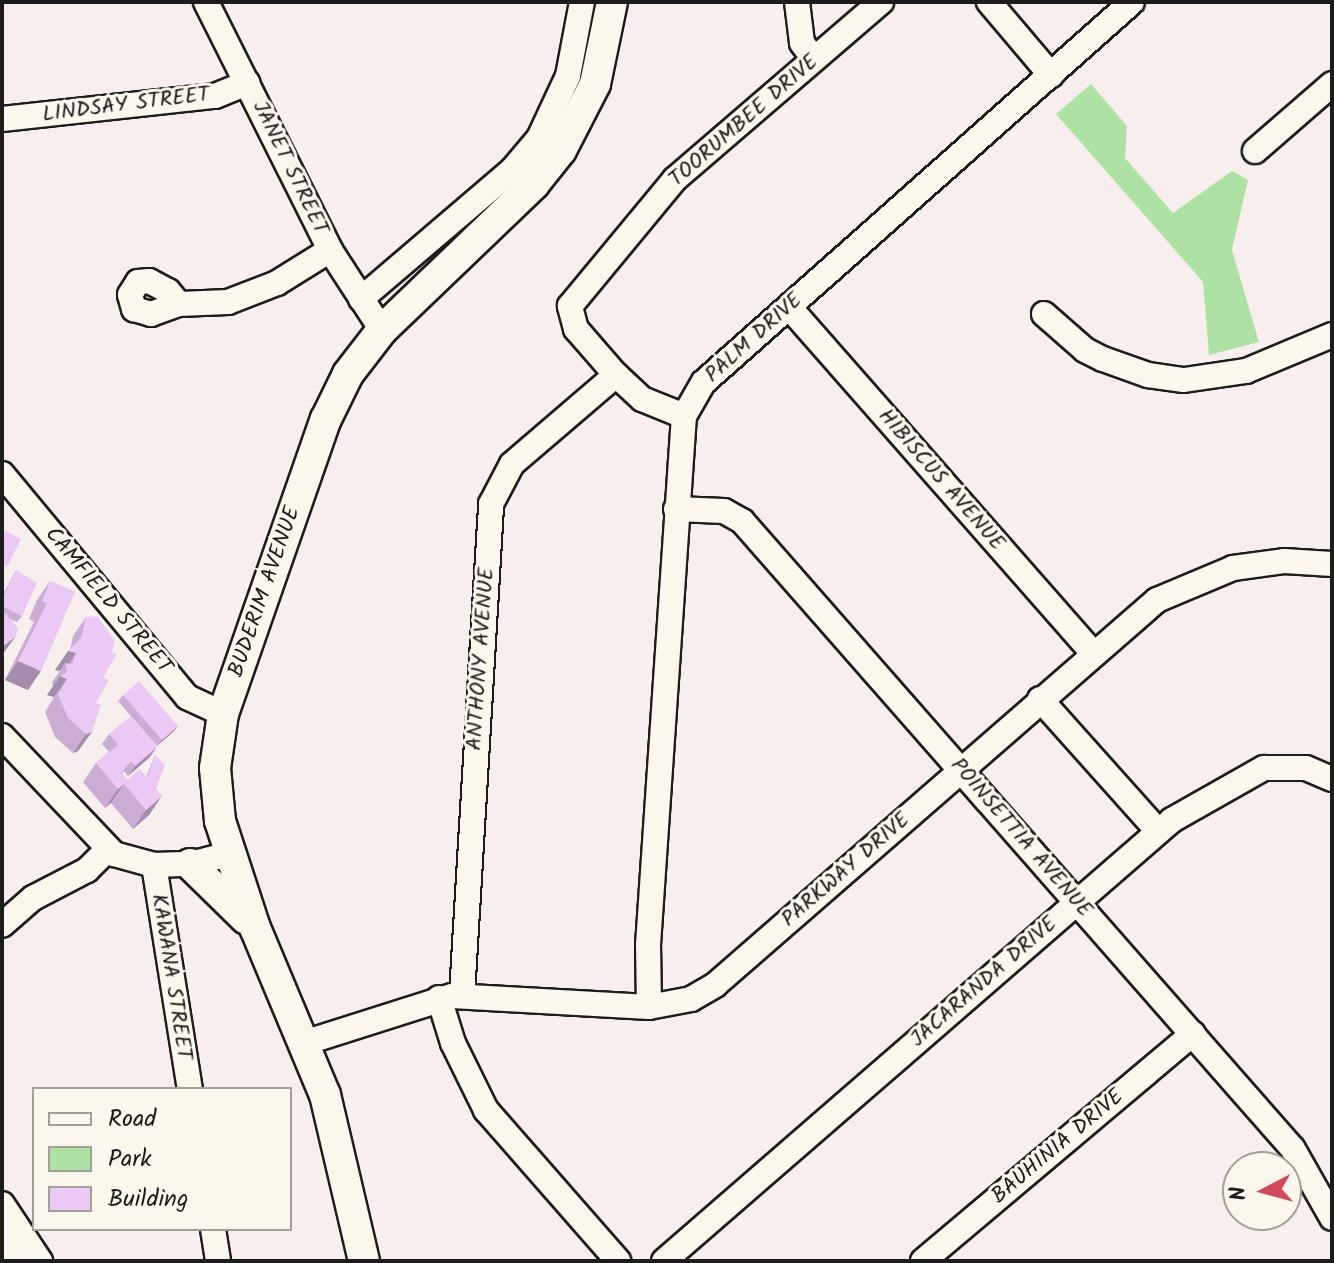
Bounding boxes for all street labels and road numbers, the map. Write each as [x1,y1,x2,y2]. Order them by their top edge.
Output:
street label: TOORUMBEE DRIVE [664,49,824,193]
street label: LINDSAY STREET [41,82,211,128]
street label: JANET STREET [246,97,334,239]
street label: PALM DRIVE [700,287,808,389]
street label: HIBISCUS AVENUE [872,403,1010,557]
street label: BUDERIM AVENUE [223,503,307,681]
street label: CAMFIELD STREET [39,522,177,680]
street label: ANTHONY AVENUE [461,567,501,751]
street label: POINSETTIA AVENUE [944,753,1098,923]
street label: PARKWAY DRIVE [776,807,916,933]
street label: KAWANA STREET [145,892,197,1062]
street label: JACARANDA DRIVE [905,911,1063,1053]
street label: BAUHINIA DRIVE [987,1084,1129,1210]

